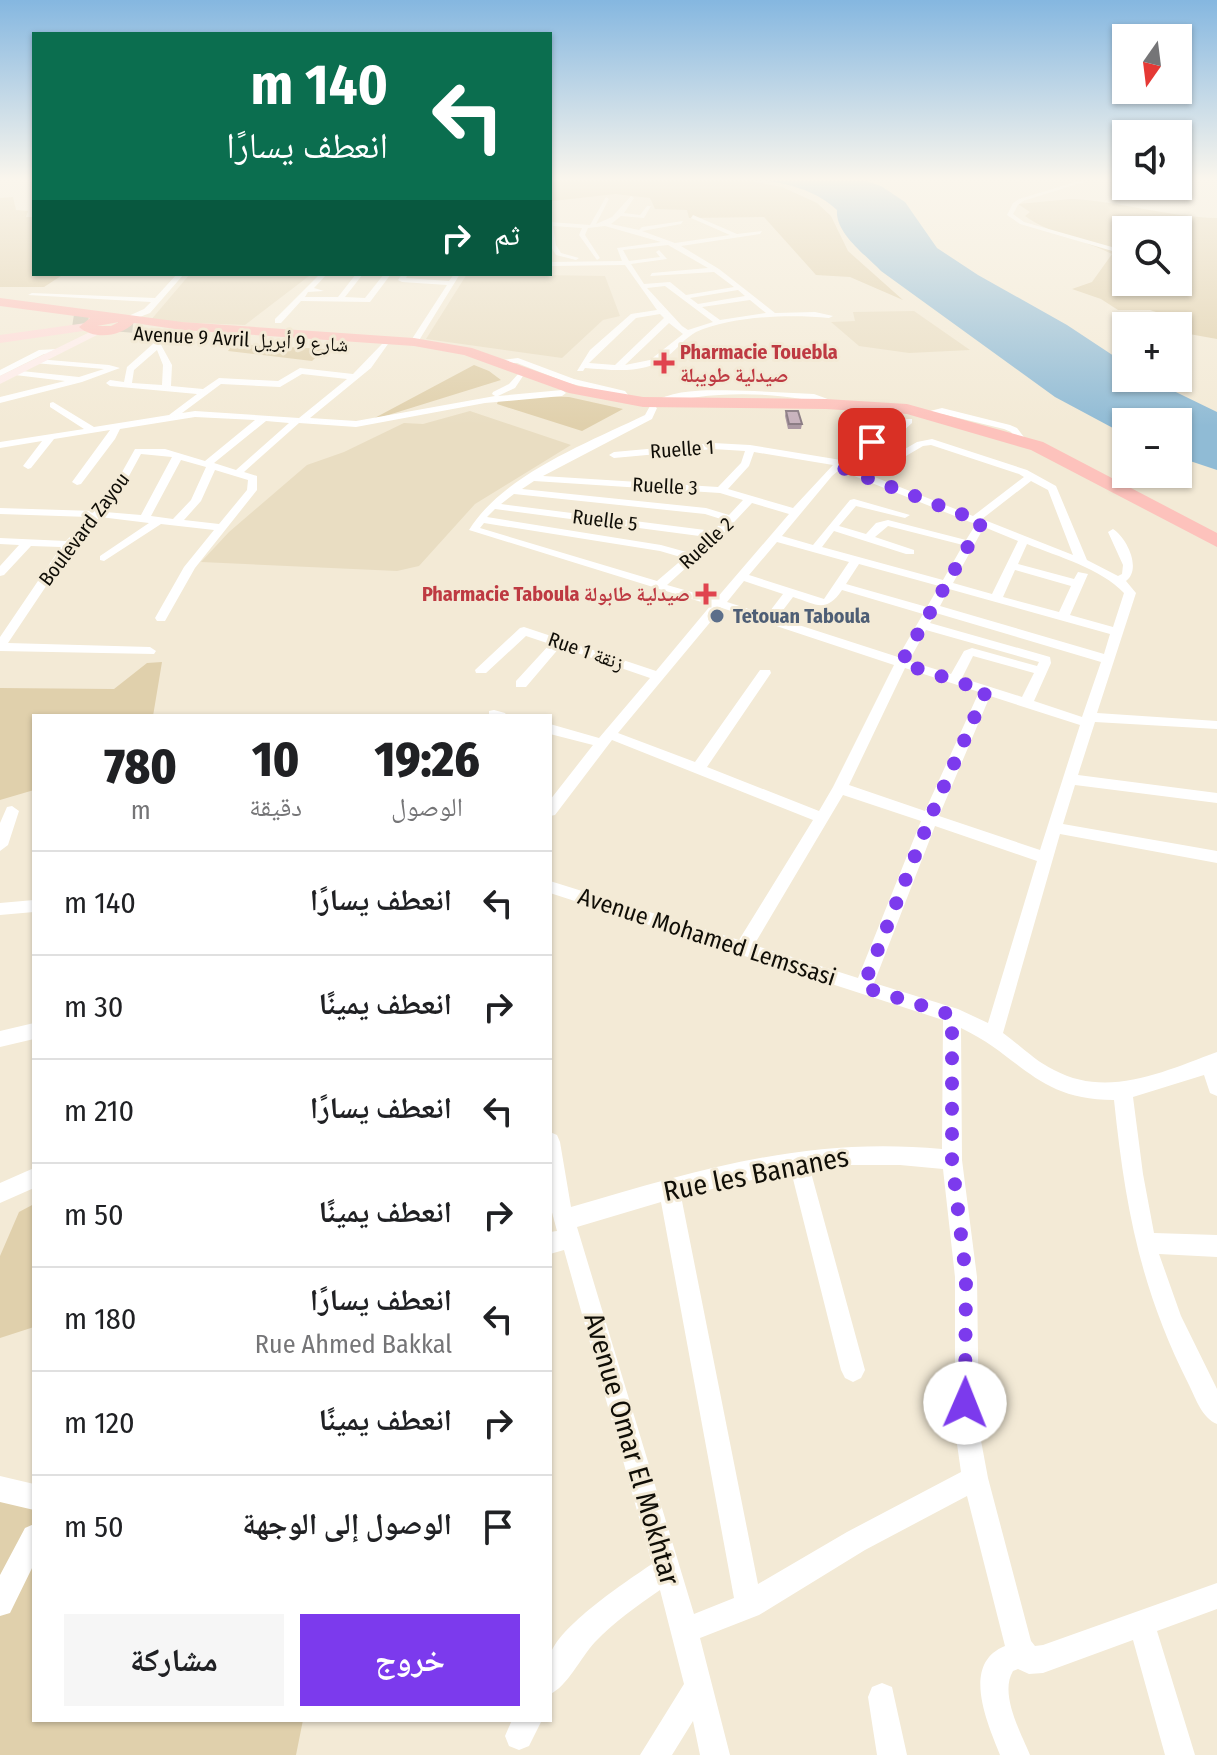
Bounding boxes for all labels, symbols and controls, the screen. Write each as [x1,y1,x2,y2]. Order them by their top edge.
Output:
north arrow [1112,24,1192,104]
map controls [1112,24,1192,488]
text: 140 m [251,52,388,119]
icon: left [416,64,520,168]
button: sound [1112,120,1192,200]
text: انعطف يسارًا [226,124,388,168]
icon: right [434,216,478,260]
button: search [1112,216,1192,296]
text: ثم [494,217,520,253]
button: + [1112,312,1192,392]
street label: Avenue 9 Avril شارع 9 أبريل [133,321,349,358]
place label: Pharmacie Touebla صيدلية طويبلة [680,340,838,387]
marker: Pharmacie Touebla صيدلية طويبلة [655,354,673,372]
pin [838,408,906,476]
button: − [1112,408,1192,488]
icon: arrive [850,420,894,464]
street label: Ruelle 1 [649,435,715,463]
street label: Boulevard Zayou [34,468,134,590]
street label: Ruelle 3 [632,472,698,500]
street label: Ruelle 5 [571,504,639,536]
street label: Ruelle 2 [674,512,738,574]
place label: Pharmacie Taboula صيدلية طابولة [422,582,690,606]
marker: Pharmacie Taboula صيدلية طابولة [697,585,715,603]
place label: Tetouan Taboula [733,604,870,628]
marker: Tetouan Taboula [708,607,726,625]
street label: Rue 1 زنقة [545,627,627,675]
text: 10 [252,731,299,789]
text: 19:26 [374,731,480,789]
text: 780 [104,738,177,796]
text: دقيقة [249,792,302,823]
text: الوصول [391,792,463,823]
text: m [131,795,151,826]
icon: left [476,881,520,925]
text: انعطف يسارًا [310,882,452,918]
street label: Avenue Mohamed Lemssasi [575,882,839,992]
text: 140 m [64,885,136,921]
icon: right [476,985,520,1029]
text: انعطف يمينًا [319,986,452,1022]
text: 30 m [64,989,123,1025]
icon: left [476,1089,520,1133]
text: انعطف يسارًا [310,1090,452,1126]
text: 210 m [64,1093,134,1129]
street label: Rue les Bananes [661,1140,851,1208]
icon: right [476,1193,520,1237]
text: انعطف يمينًا [319,1194,452,1230]
text: 50 m [64,1197,124,1233]
text: انعطف يسارًا [310,1282,452,1318]
icon: left [476,1297,520,1341]
text: 180 m [64,1301,136,1337]
street label: Avenue Omar El Mokhtar [577,1309,687,1589]
text: Rue Ahmed Bakkal [255,1329,452,1360]
position arrow [923,1361,1007,1445]
icon: right [476,1401,520,1445]
text: انعطف يمينًا [319,1402,452,1438]
text: 120 m [64,1405,135,1441]
icon: arrive [476,1505,520,1549]
text: الوصول إلى الوجهة [242,1506,452,1542]
text: 50 m [64,1509,124,1545]
button: مشاركة [64,1614,284,1706]
button: خروج [300,1614,520,1706]

